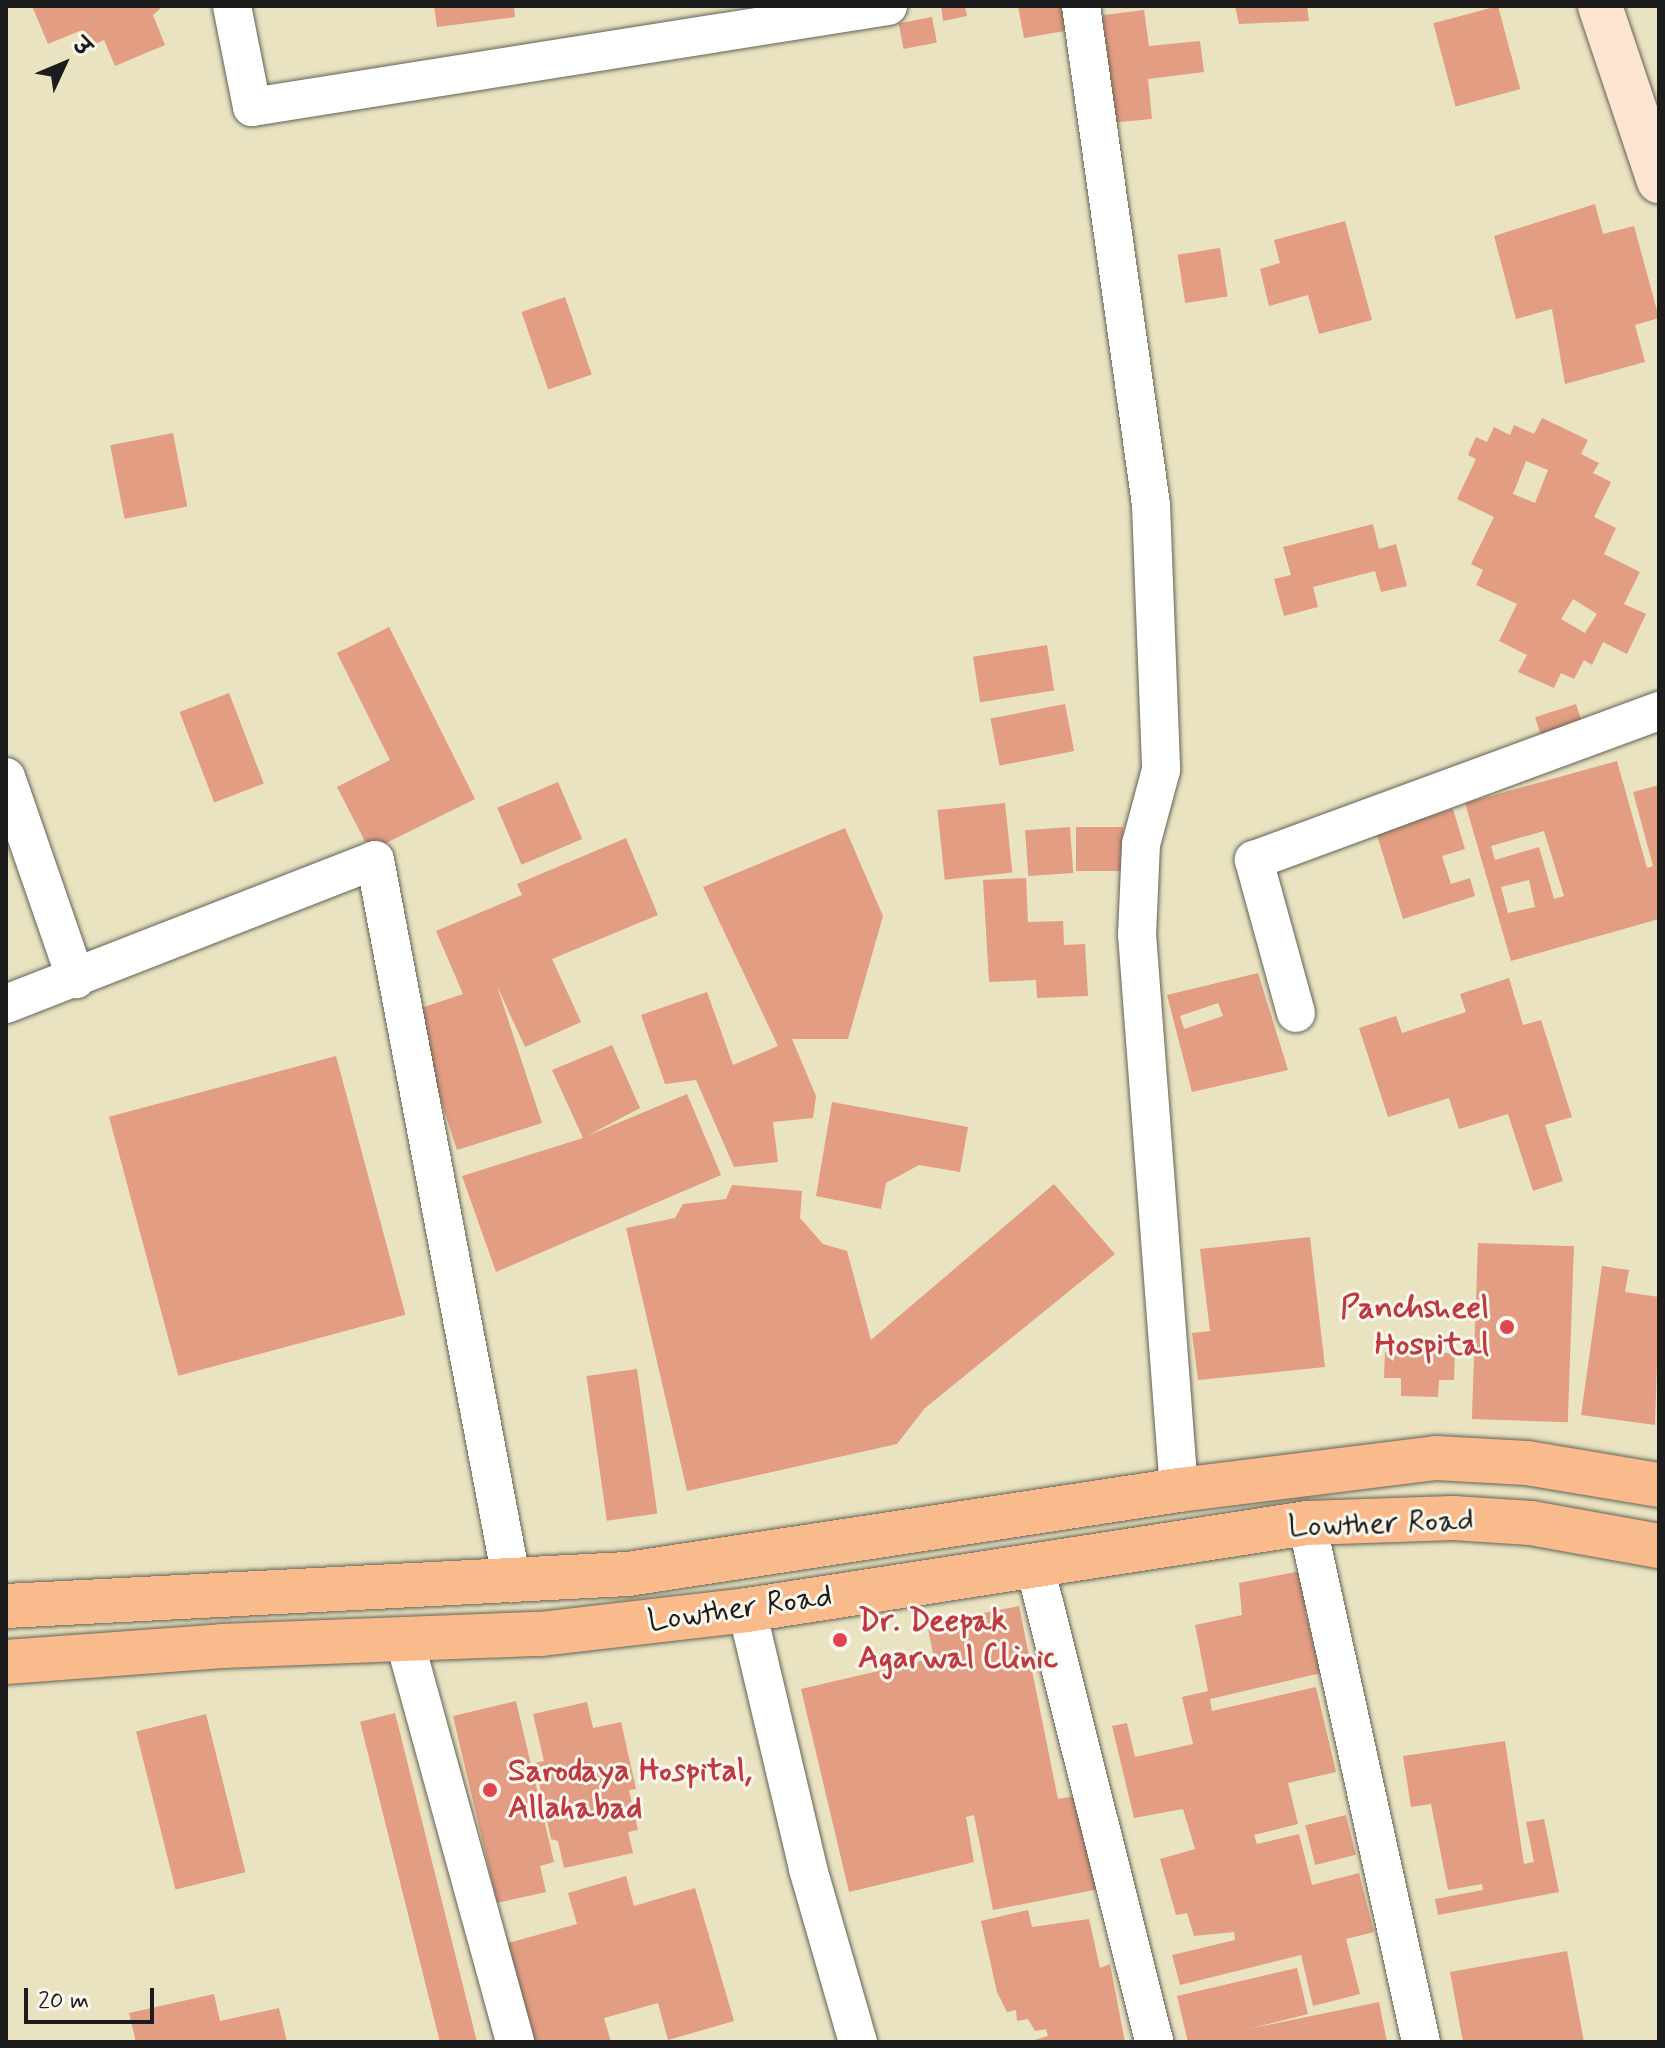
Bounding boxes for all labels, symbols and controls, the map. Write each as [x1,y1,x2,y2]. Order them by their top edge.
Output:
north arrow [24,24,104,104]
text: उ [66,32,96,62]
place label: Panchsheel Hospital [1340,1290,1489,1365]
marker: Panchsheel Hospital [1496,1316,1518,1338]
street label: Lowther Road [1289,1502,1473,1546]
street label: Lowther Road [647,1577,833,1641]
place label: Dr. Deepak Agarwal Clinic [858,1603,1062,1678]
marker: Dr. Deepak Agarwal Clinic [829,1629,851,1651]
place label: Sarodaya Hospital, Allahabad [508,1753,759,1828]
marker: Sarodaya Hospital, Allahabad [479,1779,501,1801]
scale bar [28,1972,158,2022]
text: 20 m [38,1986,89,2017]

